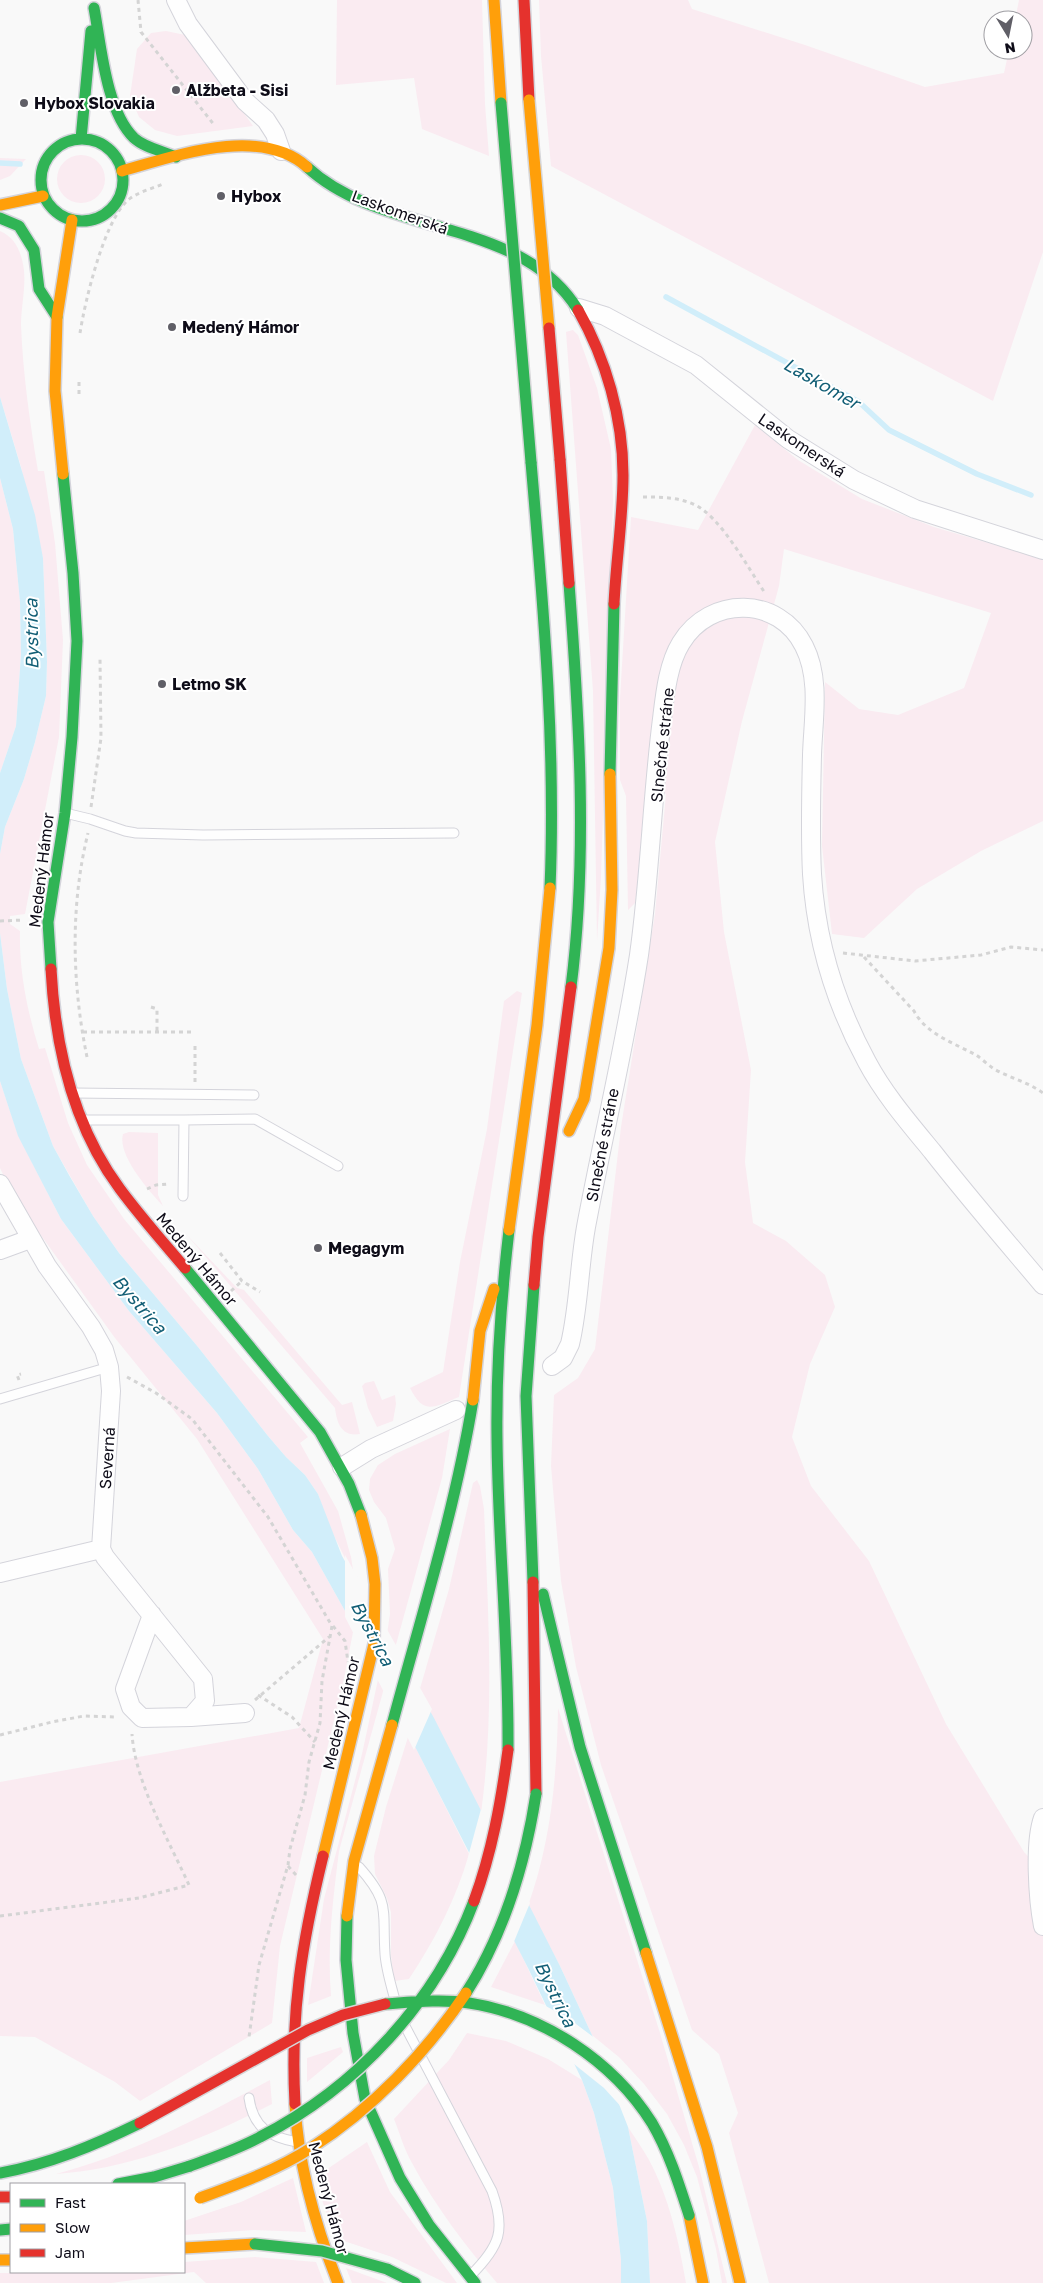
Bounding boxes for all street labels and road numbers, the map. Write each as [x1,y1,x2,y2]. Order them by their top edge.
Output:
street label: Laskomerská [349,185,451,239]
street label: Laskomerská [754,408,850,482]
street label: Slnečné stráne [646,687,678,803]
street label: Medený Hámor [24,811,58,929]
street label: Slnečné stráne [581,1086,623,1204]
street label: Medený Hámor [152,1208,242,1310]
street label: Severná [95,1426,119,1490]
street label: Medený Hámor [318,1654,364,1772]
street label: Medený Hámor [304,2139,354,2257]

